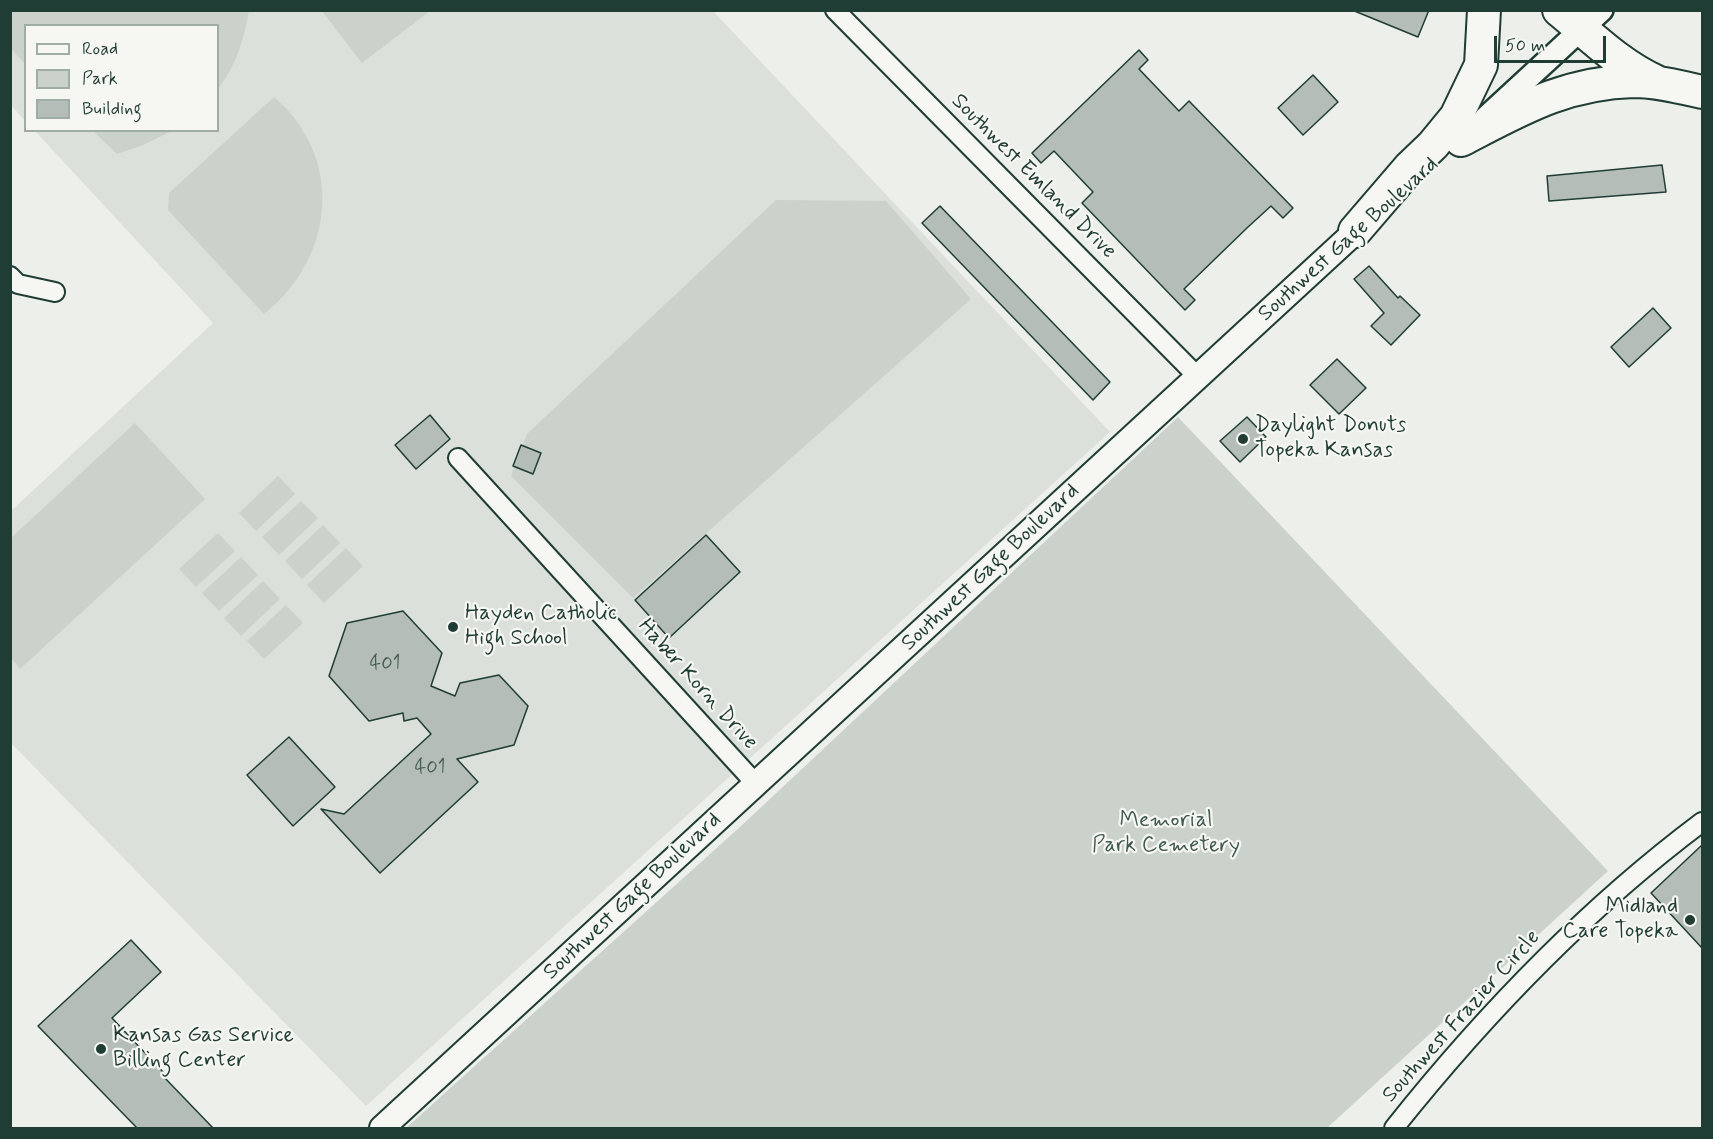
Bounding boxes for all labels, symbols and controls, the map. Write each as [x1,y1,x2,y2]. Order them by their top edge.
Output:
legend [24,24,219,132]
scale bar [1497,24,1610,62]
text: 50 m [1505,34,1545,58]
text: Road [82,37,118,61]
text: Park [82,67,118,91]
street label: Southwest Emland Drive [945,89,1121,265]
text: Building [82,97,142,121]
street label: Southwest Gage Boulevard [1253,152,1445,328]
place label: Daylight Donuts Topeka Kansas [1255,413,1406,464]
marker: Daylight Donuts Topeka Kansas [1236,432,1250,446]
street label: Southwest Gage Boulevard [897,479,1085,657]
place label: Hayden Catholic High School [465,601,617,652]
street label: Haber Korn Drive [631,614,763,756]
marker: Hayden Catholic High School [446,620,460,634]
house number: 401 [370,653,400,677]
house number: 401 [415,757,445,781]
street label: Southwest Gage Boulevard [539,808,727,986]
park label: Memorial Park Cemetery [1092,808,1240,860]
place label: Midland Care Topeka [1562,894,1678,945]
marker: Midland Care Topeka [1683,913,1697,927]
street label: Southwest Frazier Circle [1377,925,1547,1109]
place label: Kansas Gas Service Billing Center [113,1023,294,1074]
marker: Kansas Gas Service Billing Center [94,1042,108,1056]

